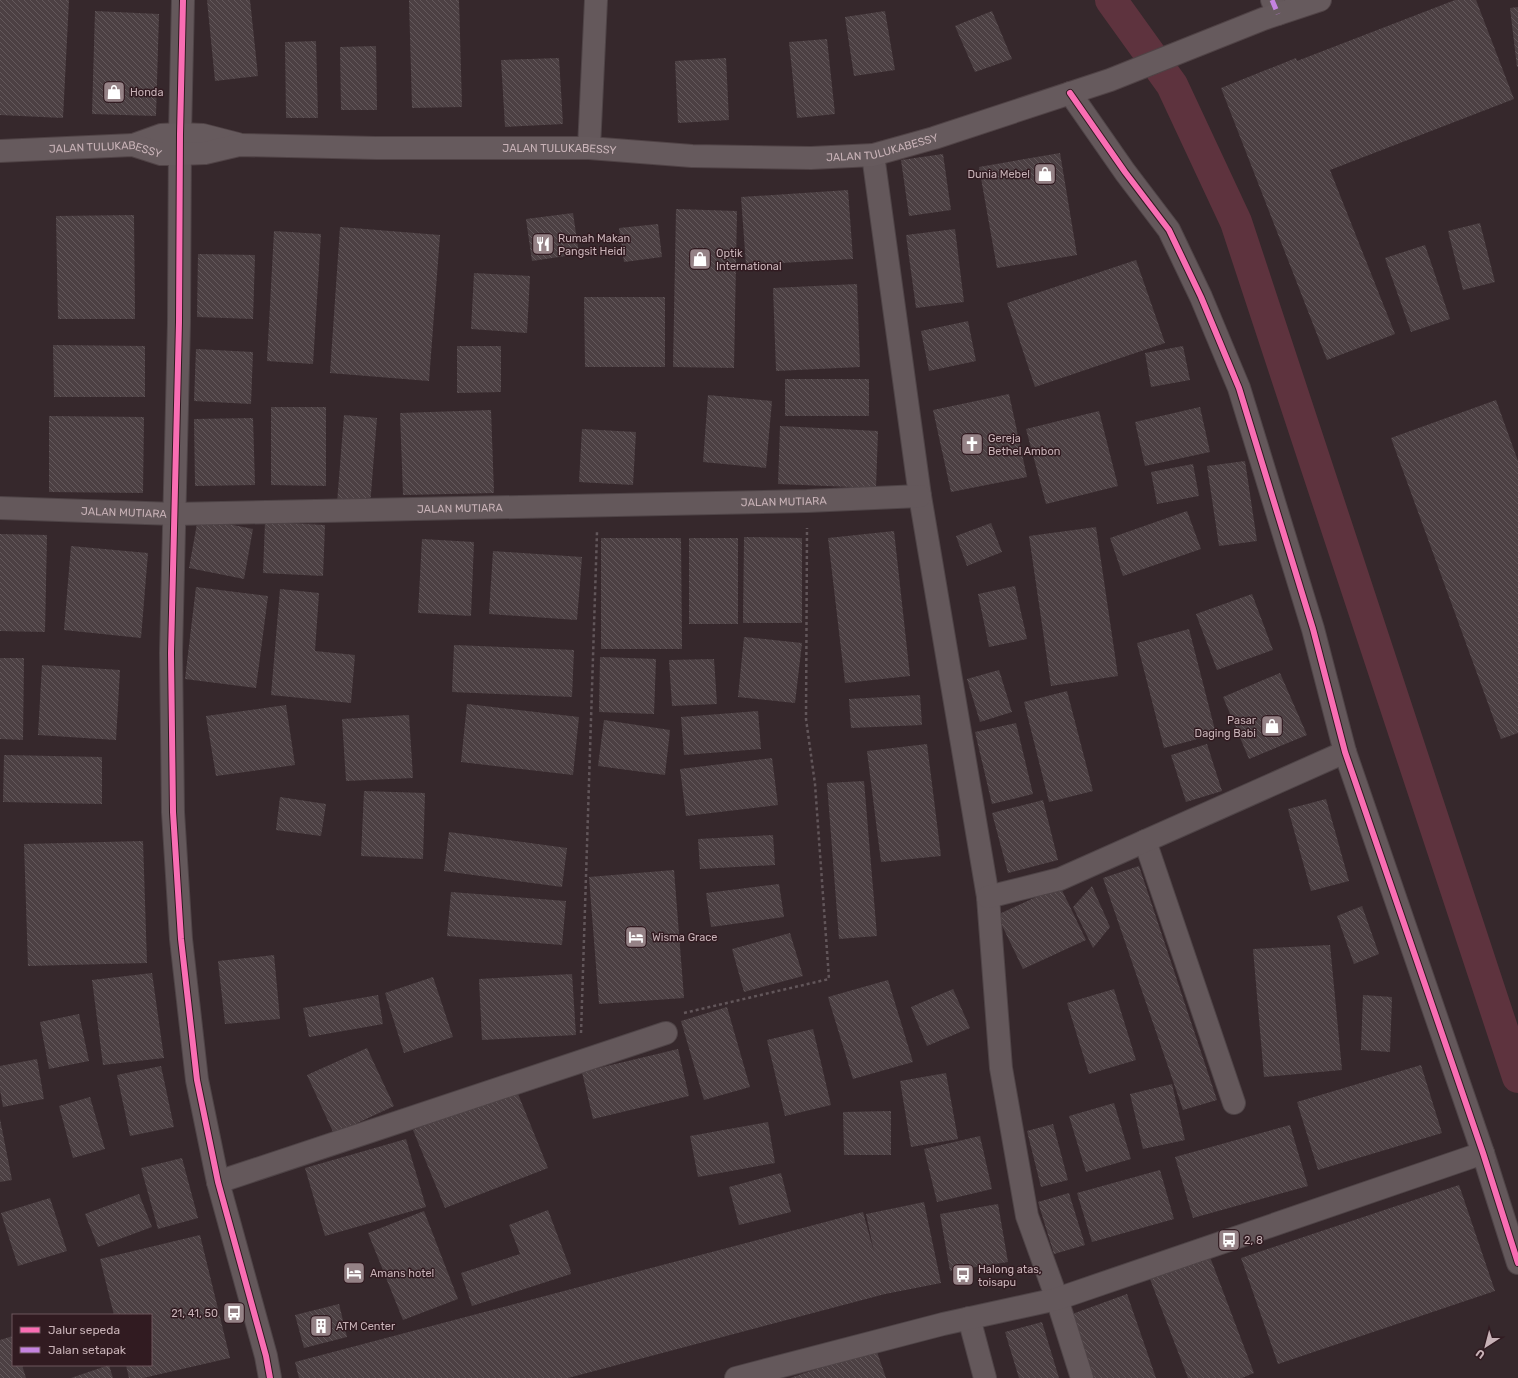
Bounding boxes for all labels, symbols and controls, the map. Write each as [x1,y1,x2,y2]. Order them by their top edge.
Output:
shop icon: Honda [101,79,127,105]
place label: Honda [130,86,163,99]
street label: JALAN TULUKABESSY [826,131,940,164]
street label: JALAN TULUKABESSY [49,138,164,160]
street label: JALAN TULUKABESSY [502,142,617,157]
shop icon: Dunia Mebel [1032,161,1058,187]
place label: Dunia Mebel [967,168,1030,181]
restaurant icon: Rumah Makan Pangsit Heidi [530,231,556,257]
place label: Rumah Makan Pangsit Heidi [558,232,630,258]
shop icon: Optik International [687,246,713,272]
place label: Optik International [716,247,782,273]
church icon: Gereja Bethel Ambon [959,431,985,457]
place label: Gereja Bethel Ambon [988,432,1060,458]
street label: JALAN MUTIARA [741,494,828,509]
street label: JALAN MUTIARA [417,501,504,516]
street label: JALAN MUTIARA [81,504,168,520]
shop icon: Pasar Daging Babi [1259,713,1285,739]
place label: Pasar Daging Babi [1195,714,1257,740]
hotel icon: Wisma Grace [623,924,649,950]
place label: Wisma Grace [652,931,718,944]
bus stop icon: 2, 8 [1216,1227,1242,1253]
place label: 2, 8 [1244,1234,1263,1247]
hotel icon: Amans hotel [341,1260,367,1286]
bus stop icon: Halong atas, toisapu [950,1262,976,1288]
place label: Halong atas, toisapu [978,1263,1042,1289]
place label: Amans hotel [370,1267,434,1280]
bus stop icon: 21, 41, 50 [221,1300,247,1326]
place label: 21, 41, 50 [171,1307,218,1320]
building icon: ATM Center [308,1313,334,1339]
legend [12,1314,152,1366]
place label: ATM Center [336,1320,396,1333]
text: Jalur sepeda [48,1323,120,1337]
north arrow [1466,1326,1506,1366]
text: Jalan setapak [48,1343,127,1357]
text: U [1473,1346,1487,1361]

